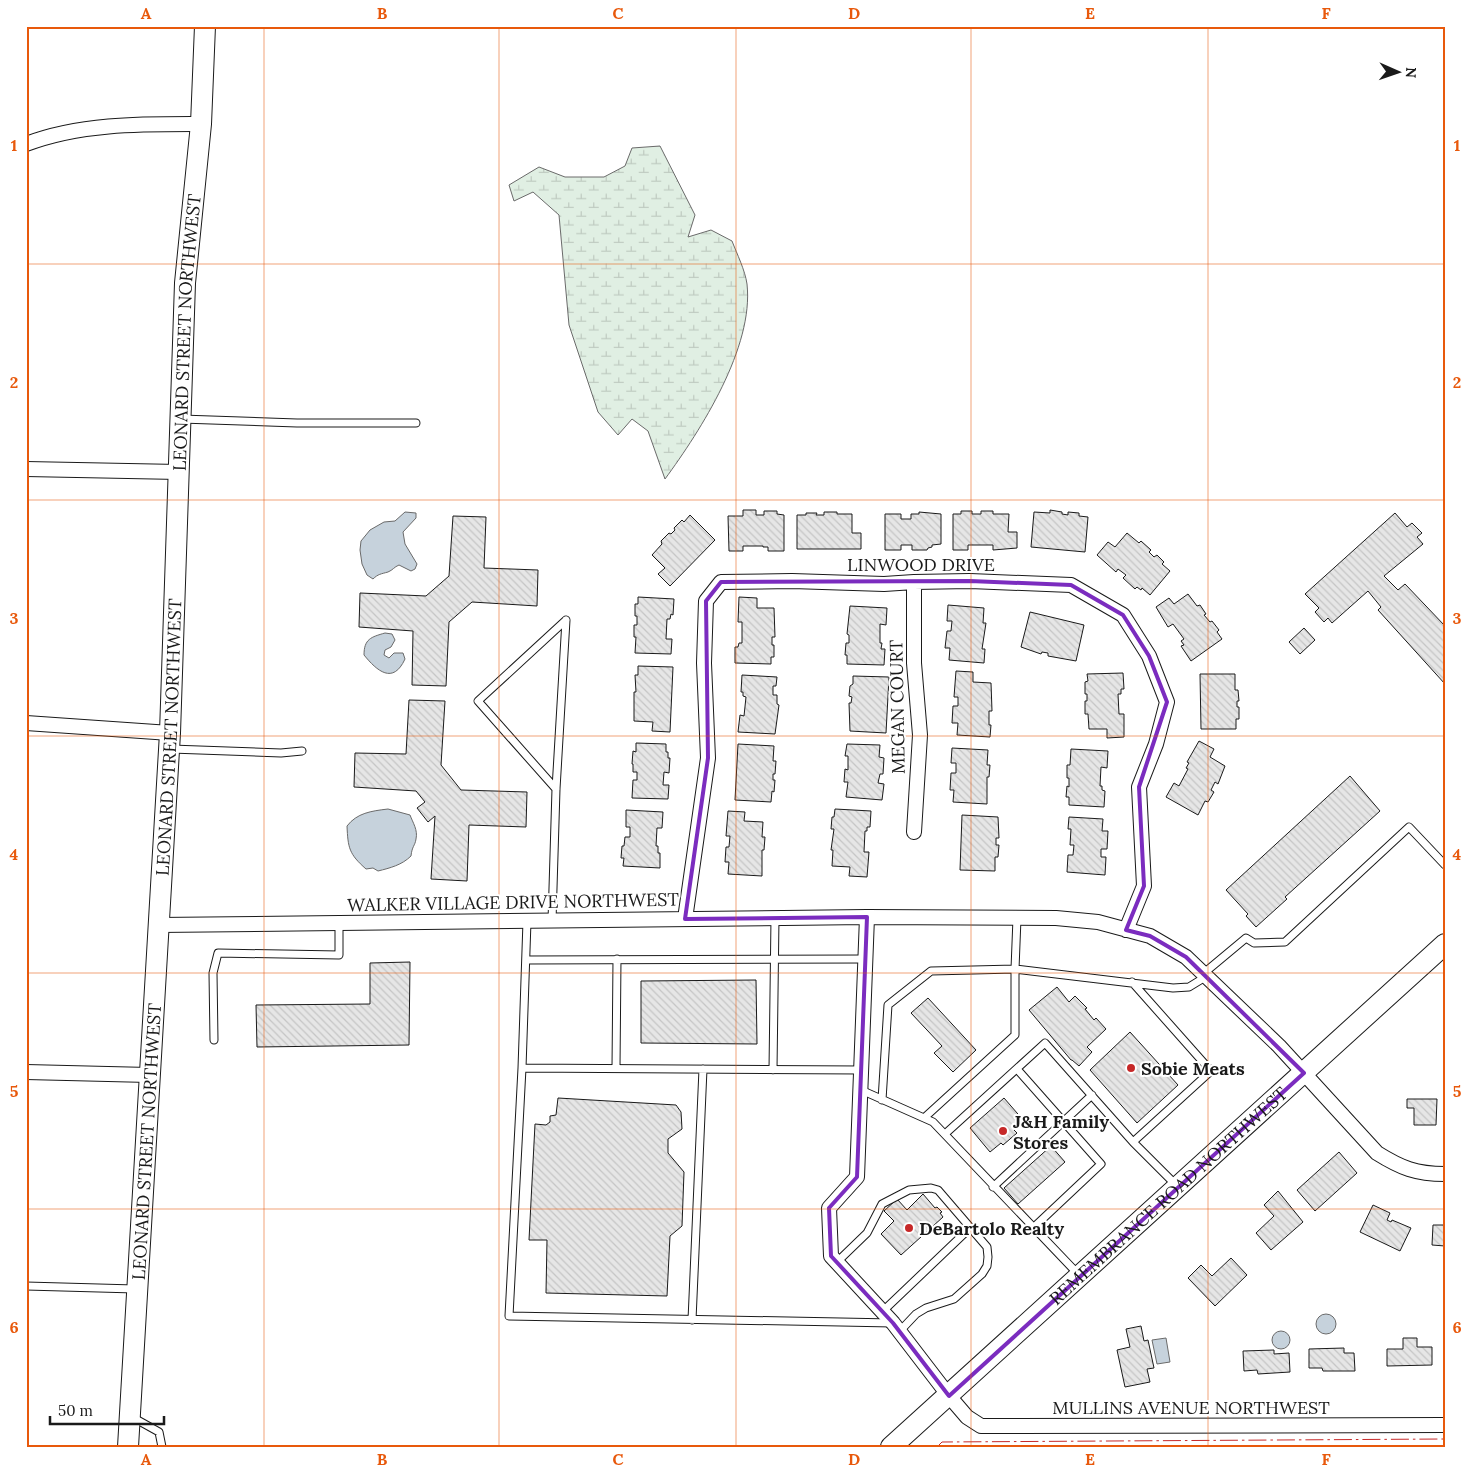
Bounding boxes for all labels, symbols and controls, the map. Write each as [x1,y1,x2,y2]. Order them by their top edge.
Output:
text: A [141,3,152,23]
text: B [377,3,388,23]
text: C [612,3,624,23]
text: D [848,3,860,23]
text: E [1085,3,1095,23]
text: F [1321,3,1331,23]
north arrow [1374,48,1424,98]
text: N [1402,67,1420,78]
text: 1 [11,135,17,155]
text: 1 [1454,135,1460,155]
street label: LEONARD STREET NORTHWEST [167,193,205,472]
text: 2 [10,372,18,392]
text: 2 [1453,372,1461,392]
street label: LINWOOD DRIVE [847,553,995,576]
street label: LEONARD STREET NORTHWEST [150,598,186,876]
text: 3 [10,608,19,628]
text: 3 [1453,608,1462,628]
street label: MEGAN COURT [884,639,910,774]
text: 4 [10,844,19,864]
text: 4 [1453,844,1462,864]
street label: WALKER VILLAGE DRIVE NORTHWEST [347,888,680,916]
street label: LEONARD STREET NORTHWEST [126,1002,166,1281]
place label: Sobie Meats [1141,1057,1245,1080]
marker: Sobie Meats [1125,1062,1137,1074]
text: 5 [10,1081,19,1101]
street label: REMEMBRANCE ROAD NORTHWEST [1044,1081,1292,1310]
text: 5 [1453,1081,1462,1101]
place label: J&H Family Stores [1013,1110,1109,1154]
marker: J&H Family Stores [997,1125,1009,1137]
place label: DeBartolo Realty [919,1217,1064,1240]
marker: DeBartolo Realty [903,1222,915,1234]
text: 6 [9,1317,19,1337]
text: 6 [1452,1317,1462,1337]
scale bar [50,1393,164,1425]
street label: MULLINS AVENUE NORTHWEST [1052,1396,1330,1419]
text: 50 m [58,1401,93,1420]
text: A [141,1449,152,1469]
text: B [377,1449,388,1469]
text: C [612,1449,624,1469]
text: D [848,1449,860,1469]
text: E [1085,1449,1095,1469]
text: F [1321,1449,1331,1469]

